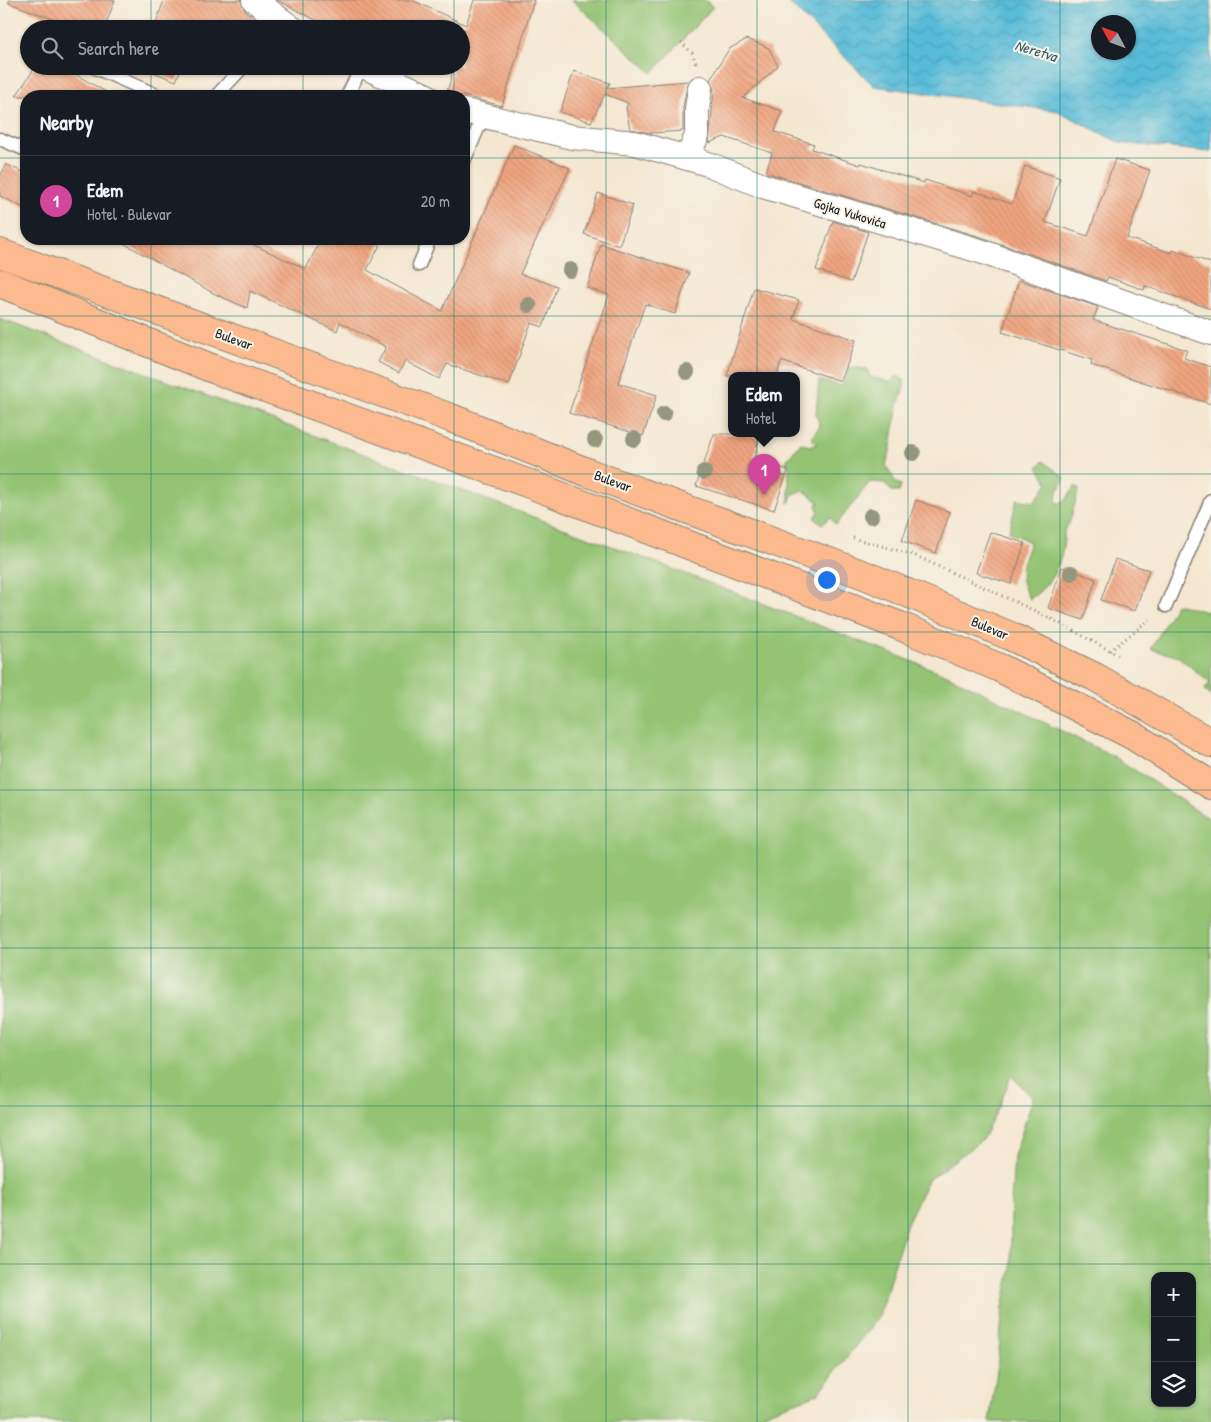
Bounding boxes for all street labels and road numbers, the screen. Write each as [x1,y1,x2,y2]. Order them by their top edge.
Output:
street label: Gojka Vukovića [811,193,889,234]
street label: Bulevar [213,323,256,354]
street label: Bulevar [592,465,635,496]
street label: Bulevar [969,611,1012,644]

